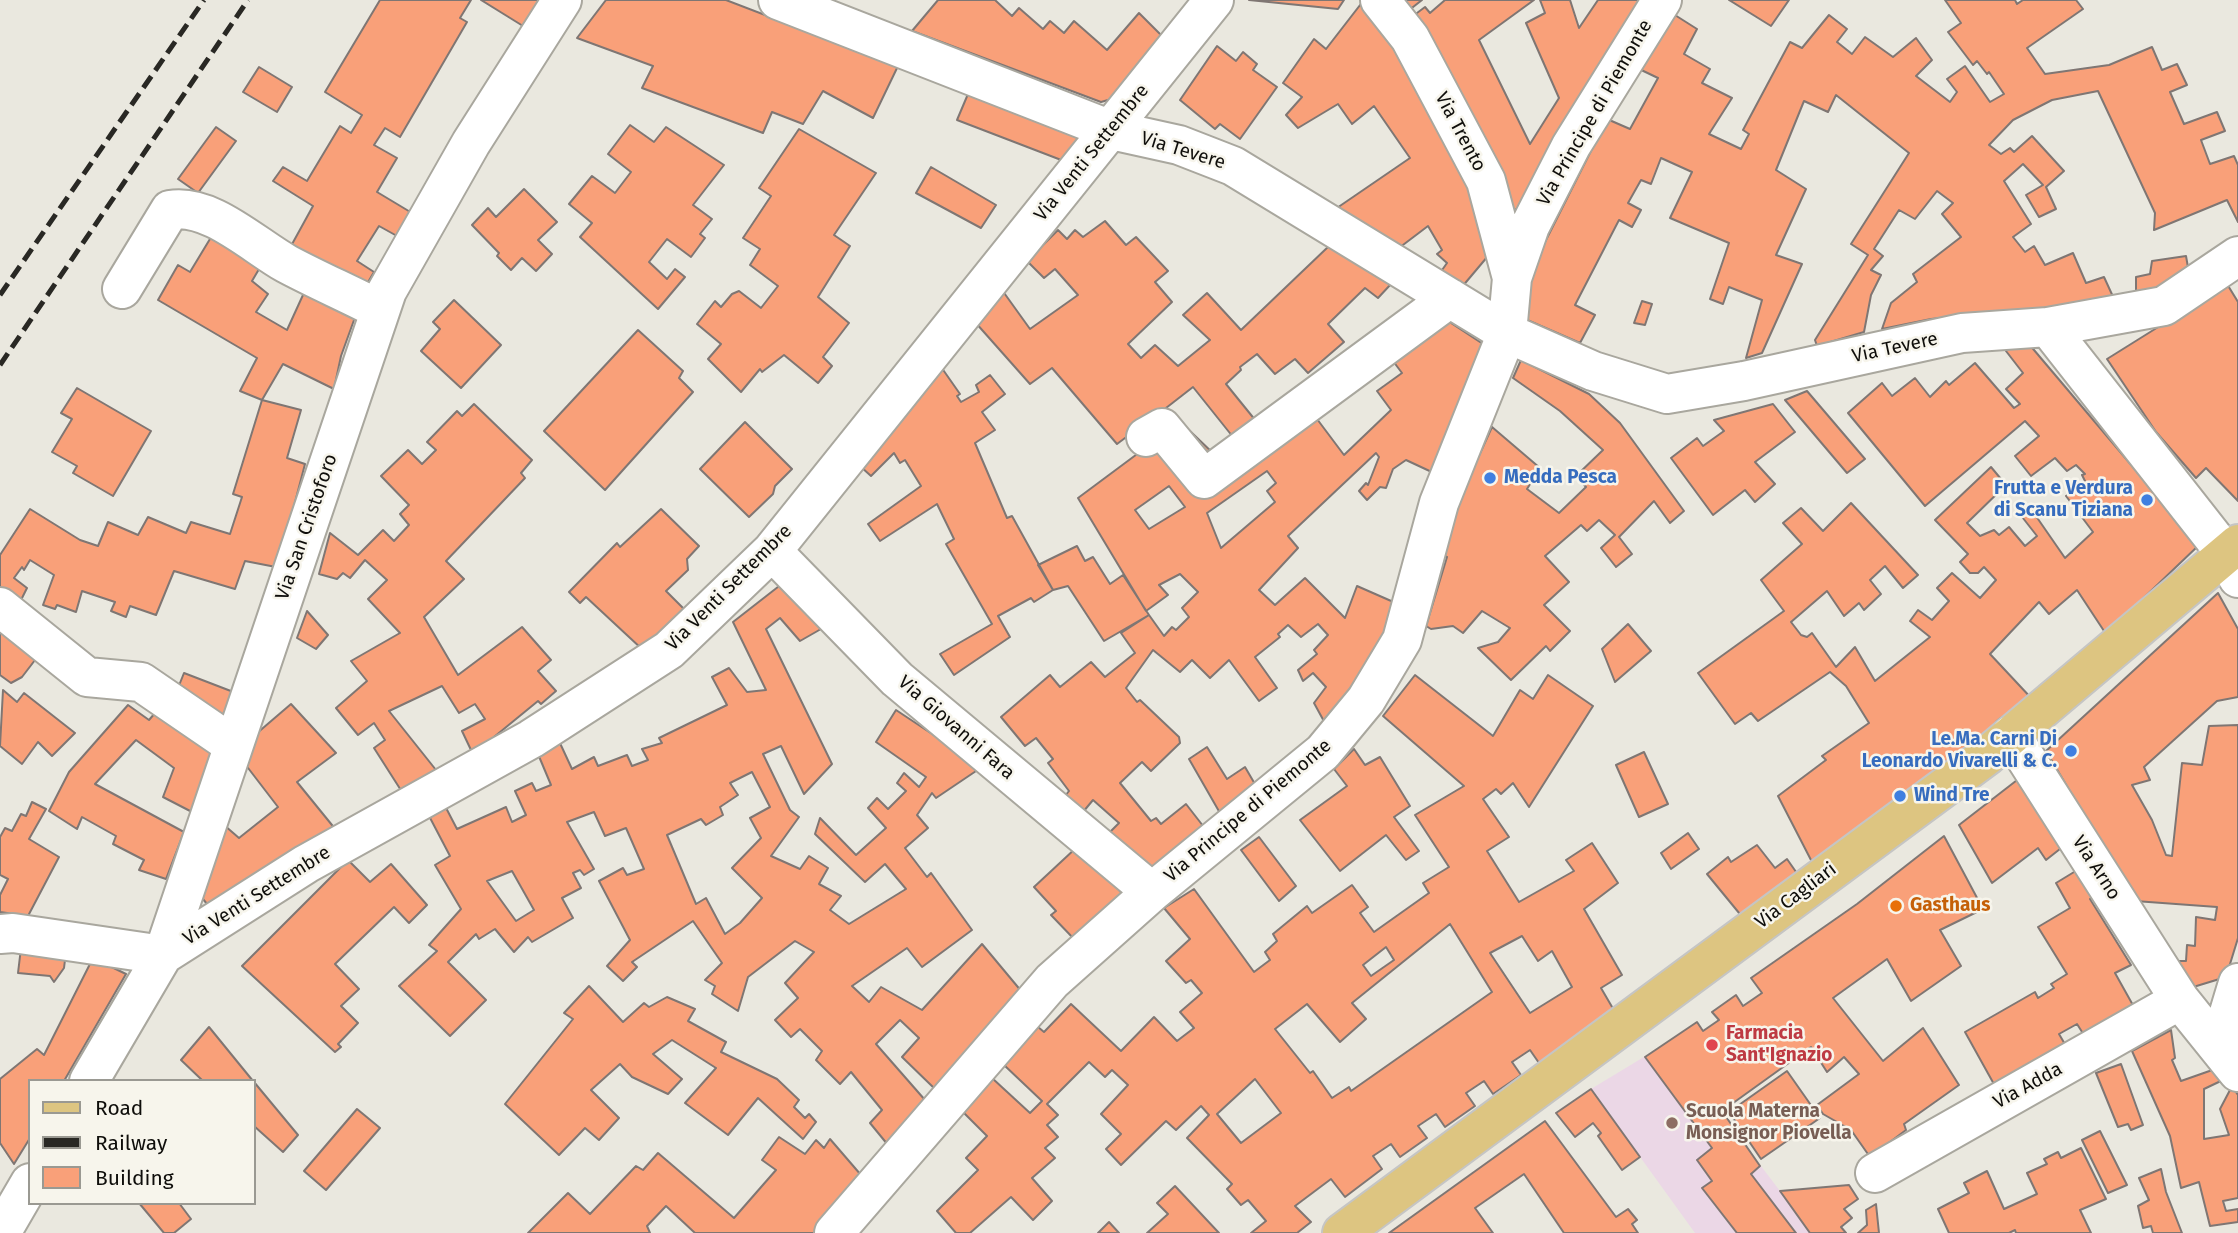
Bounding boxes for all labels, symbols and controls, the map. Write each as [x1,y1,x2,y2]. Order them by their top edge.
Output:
street label: Via Principe di Piemonte [1532,16,1658,210]
street label: Via Venti Settembre [1030,80,1154,226]
street label: Via Trento [1430,88,1490,176]
street label: Via Tevere [1138,127,1228,175]
street label: Via Tevere [1850,328,1940,368]
street label: Via San Cristoforo [271,451,343,603]
place label: Medda Pesca [1504,467,1617,489]
marker: Medda Pesca [1482,470,1498,486]
place label: Frutta e Verdura di Scanu Tiziana [1994,478,2133,522]
marker: Frutta e Verdura di Scanu Tiziana [2139,492,2155,508]
street label: Via Venti Settembre [661,520,797,656]
street label: Via Giovanni Fara [893,671,1019,785]
place label: Le.Ma. Carni Di Leonardo Vivarelli & C. [1862,729,2057,773]
street label: Via Principe di Piemonte [1160,735,1336,887]
marker: Le.Ma. Carni Di Leonardo Vivarelli & C. [2063,743,2079,759]
place label: Wind Tre [1914,785,1990,807]
marker: Wind Tre [1892,788,1908,804]
street label: Via Arno [2067,832,2125,904]
street label: Via Venti Settembre [179,841,335,951]
street label: Via Cagliari [1751,858,1841,934]
place label: Gasthaus [1910,895,1990,917]
marker: Gasthaus [1888,898,1904,914]
place label: Farmacia Sant'Ignazio [1726,1023,1832,1067]
marker: Farmacia Sant'Ignazio [1704,1037,1720,1053]
street label: Via Adda [1990,1058,2066,1114]
legend [28,1079,256,1205]
text: Road [95,1095,143,1121]
place label: Scuola Materna Monsignor Piovella [1686,1101,1852,1145]
marker: Scuola Materna Monsignor Piovella [1664,1115,1680,1131]
text: Railway [95,1130,167,1156]
text: Building [95,1165,174,1191]

